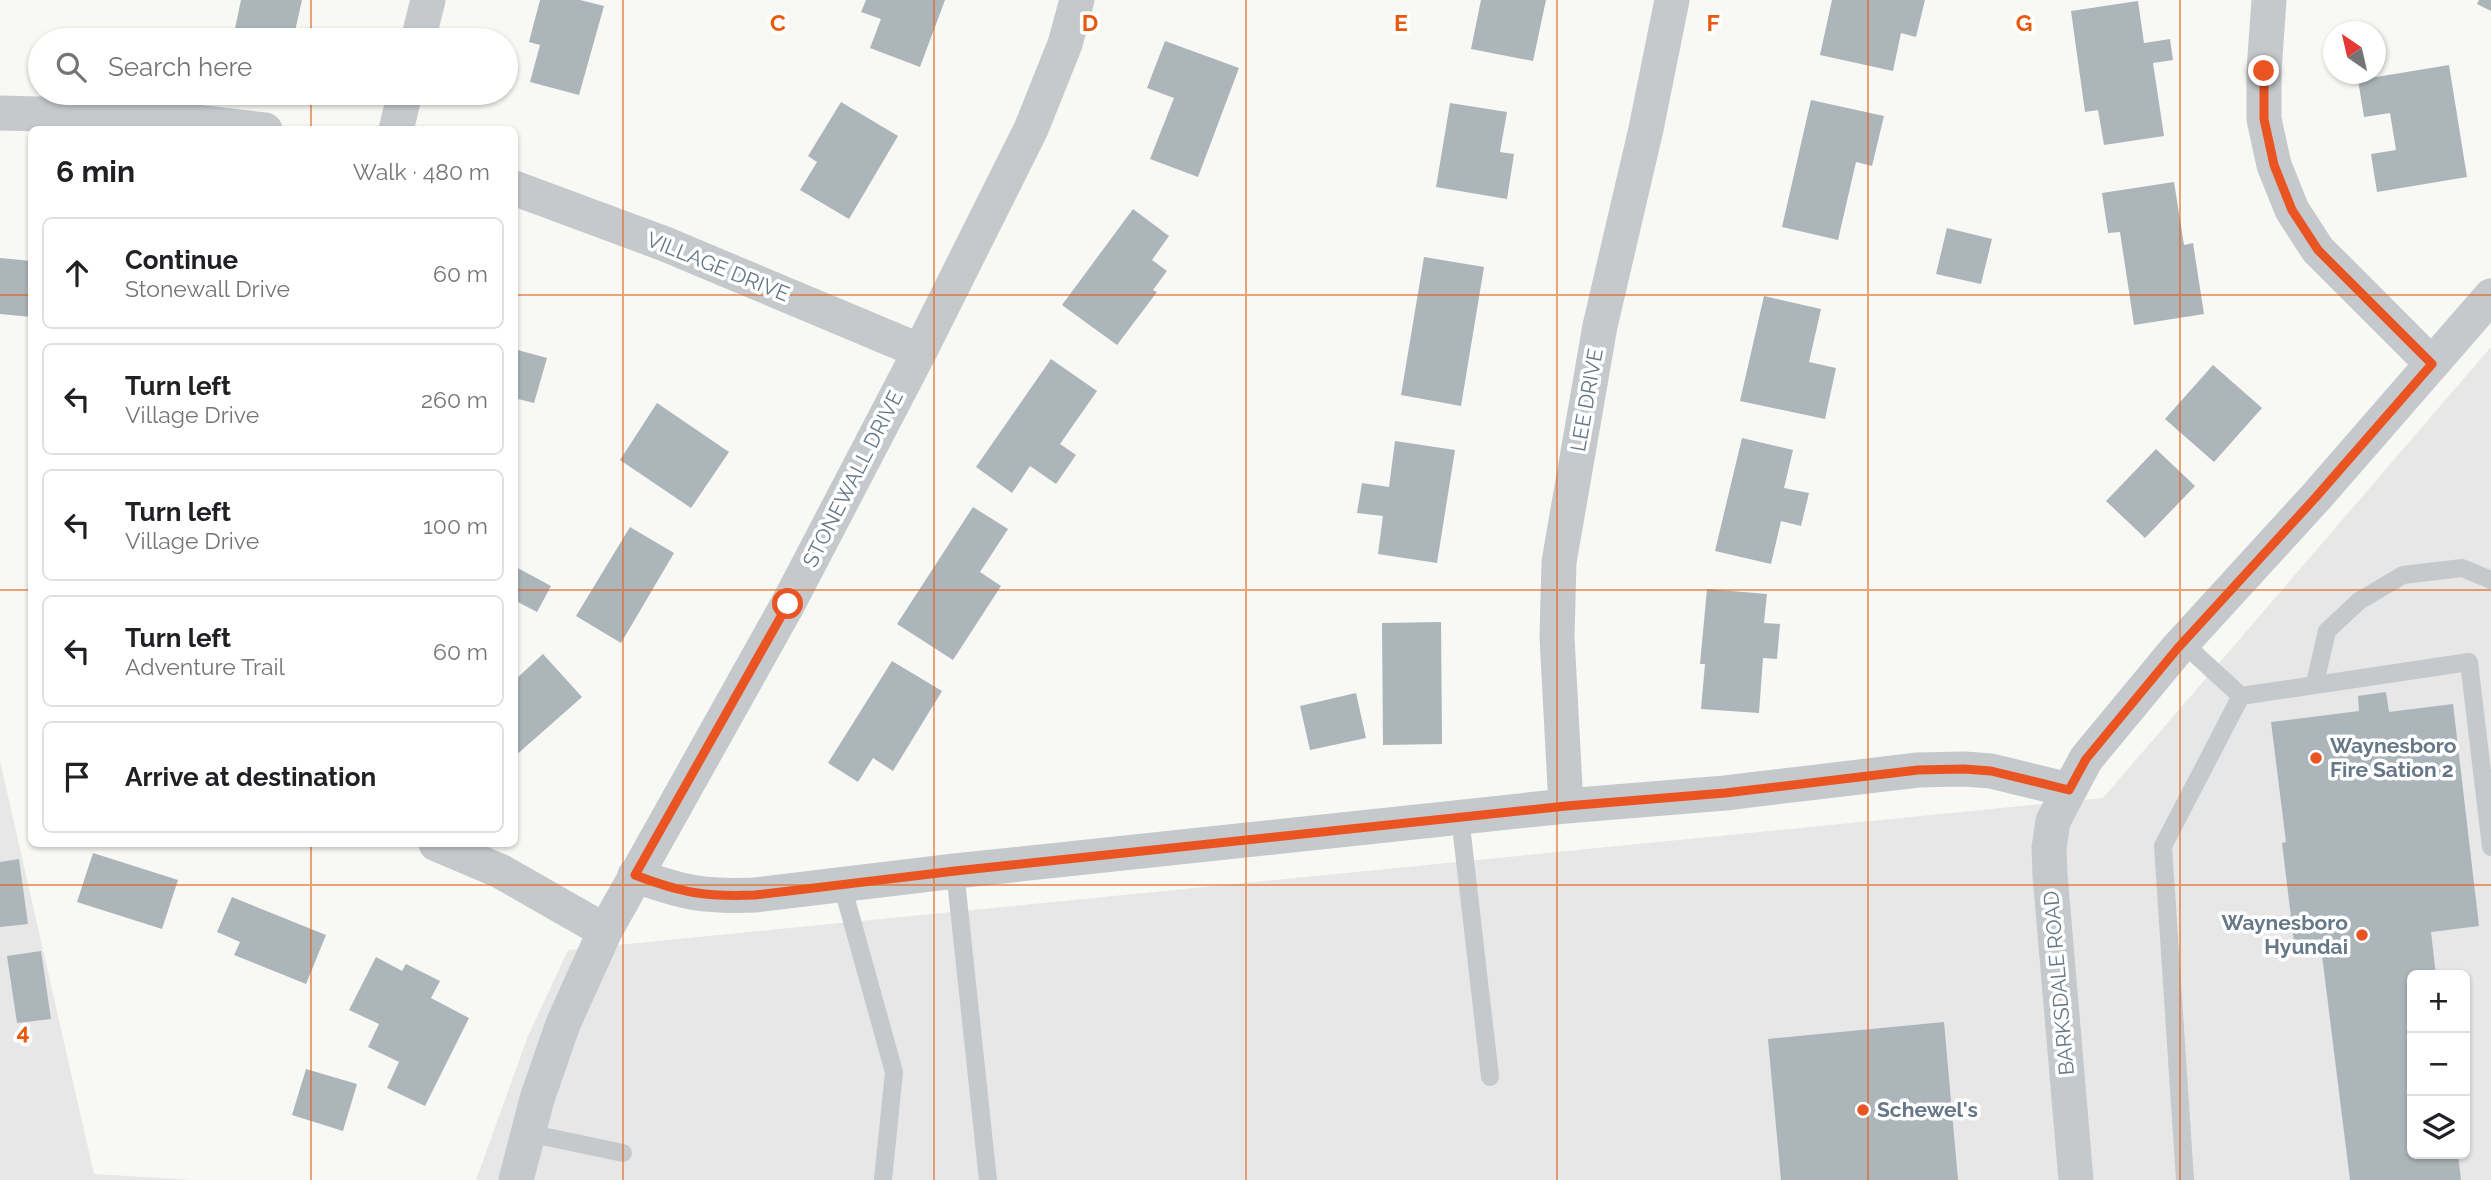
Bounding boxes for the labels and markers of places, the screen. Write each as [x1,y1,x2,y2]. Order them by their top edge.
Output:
place label: Waynesboro Fire Sation 2 [2330,733,2457,782]
marker: Waynesboro Fire Sation 2 [2308,750,2324,766]
place label: Waynesboro Hyundai [2222,910,2348,959]
marker: Waynesboro Hyundai [2354,927,2370,943]
place label: Schewel's [1877,1097,1978,1122]
marker: Schewel's [1855,1102,1871,1118]

